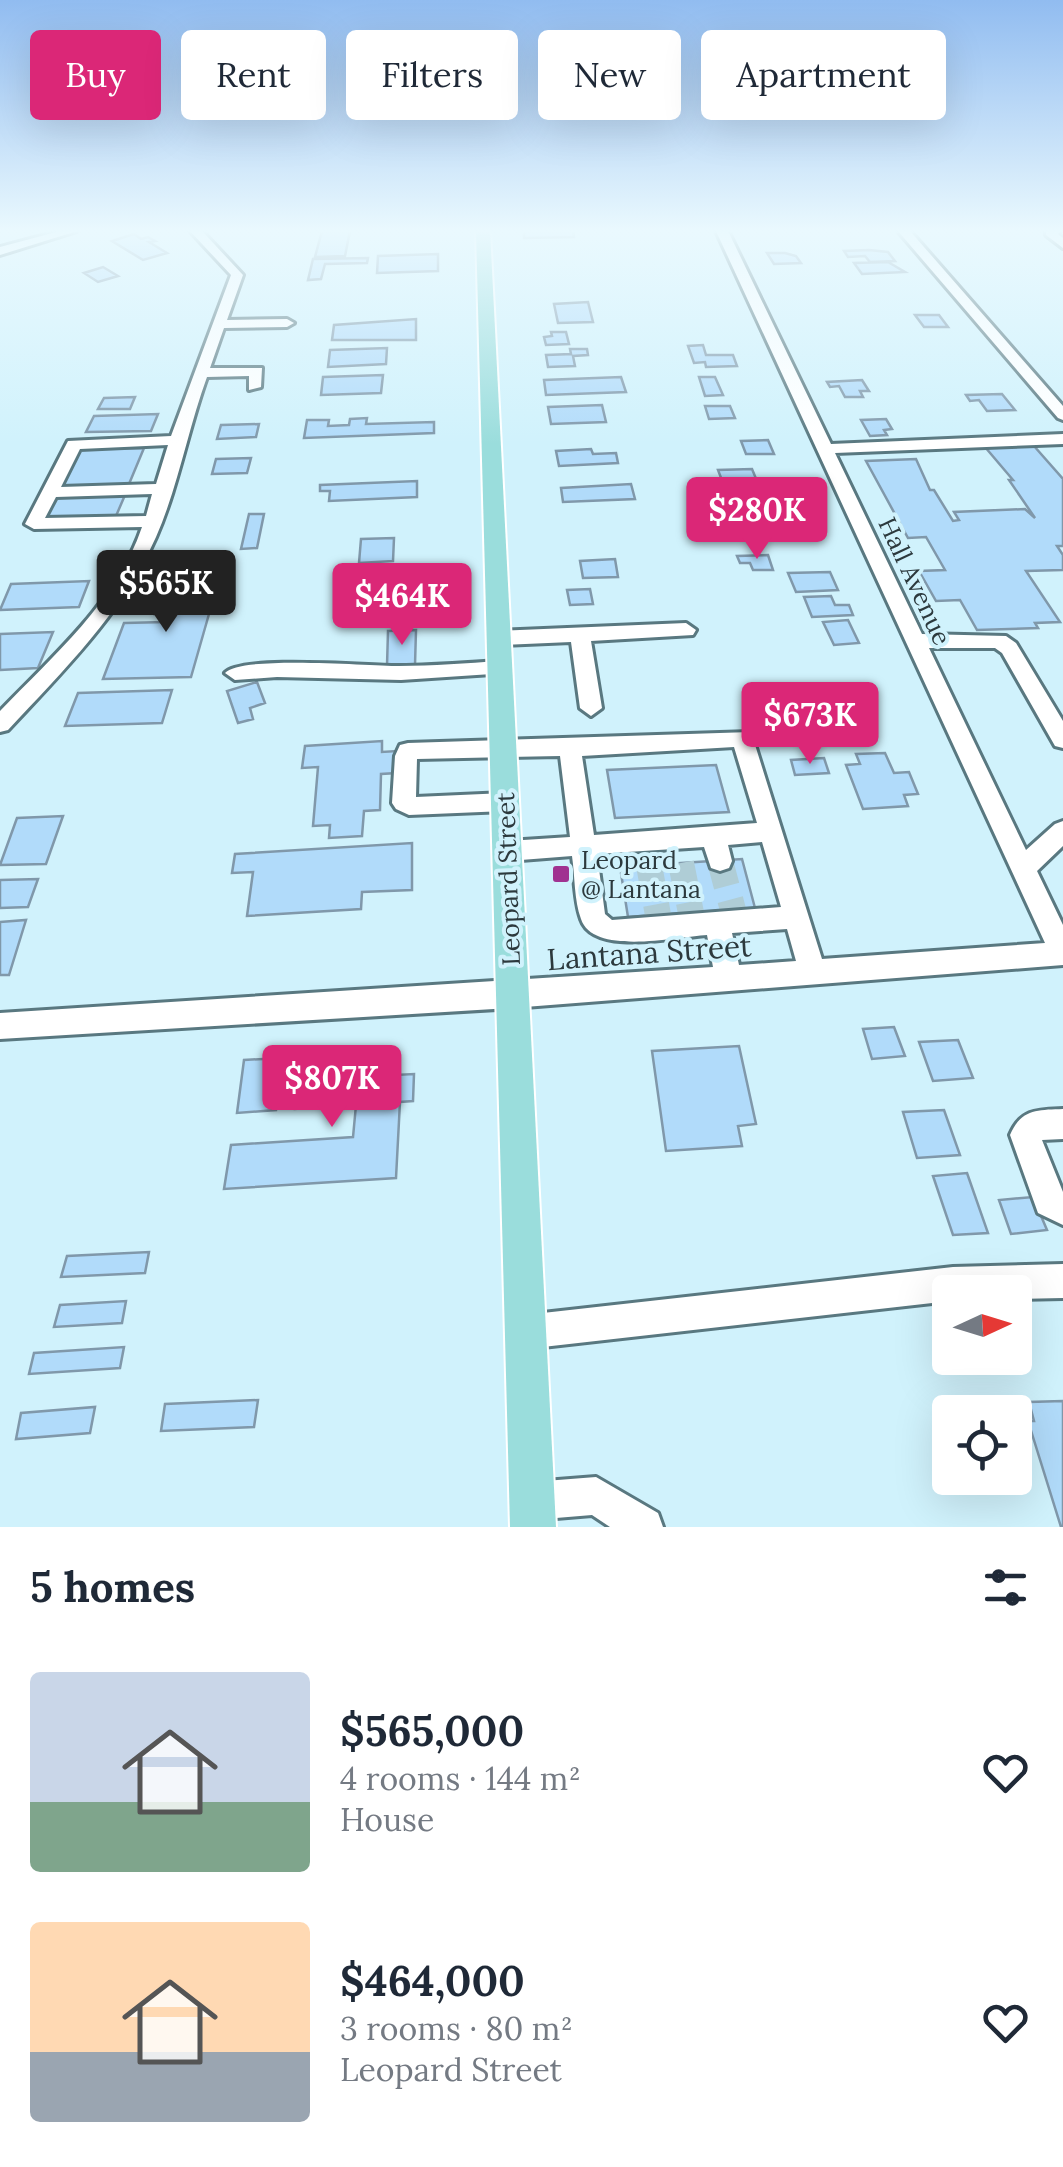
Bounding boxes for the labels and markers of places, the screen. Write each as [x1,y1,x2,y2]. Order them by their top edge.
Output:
pin: $280K [687,477,827,562]
pin: $565K [96,550,236,635]
pin: $464K [332,563,472,648]
pin: $673K [740,682,880,767]
place label: Leopard @ Lantana [581,844,701,905]
marker: Leopard @ Lantana [550,863,572,885]
pin: $807K [262,1045,402,1130]

